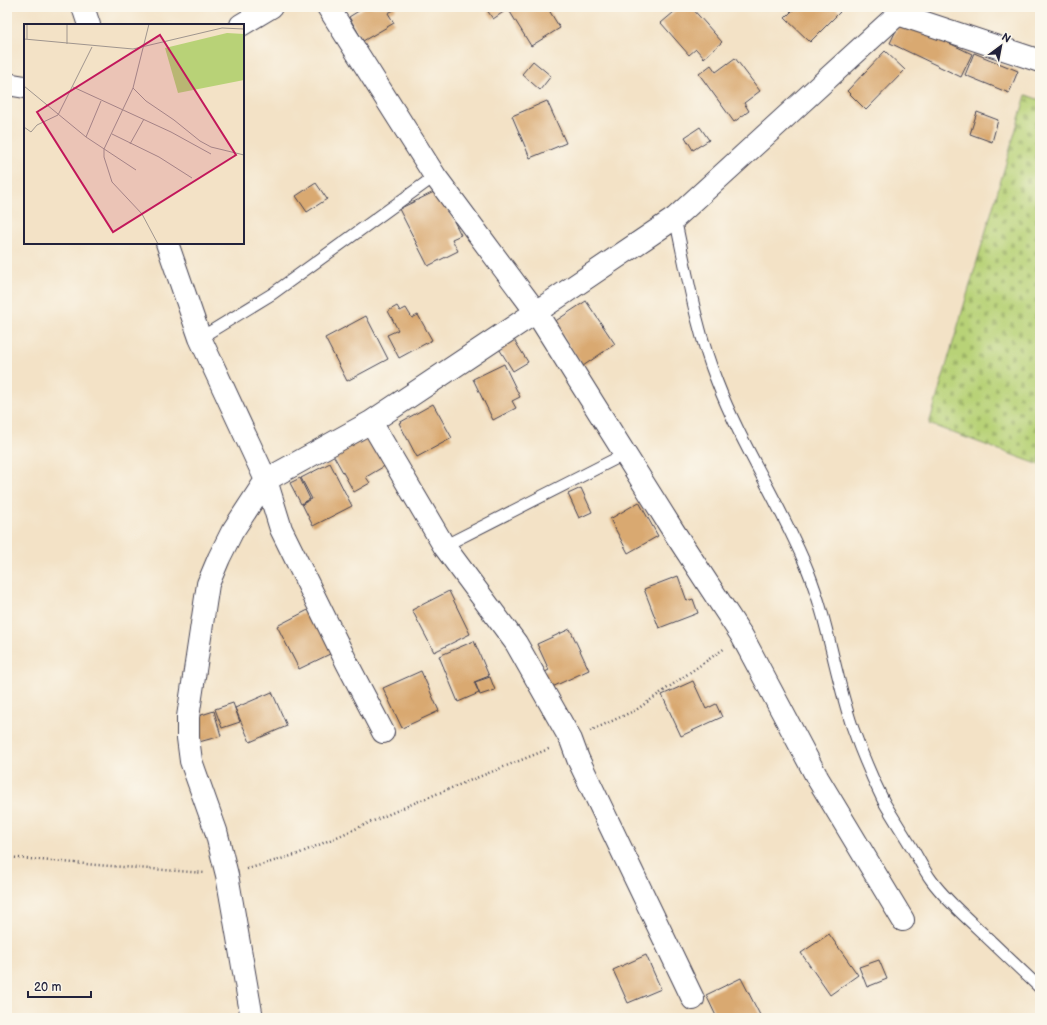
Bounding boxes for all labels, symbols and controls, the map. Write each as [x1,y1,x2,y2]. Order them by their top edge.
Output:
inset map [24,24,244,244]
north arrow [981,26,1021,66]
text: N [999,30,1013,46]
scale bar [28,973,91,999]
text: 20 m [34,980,61,995]

